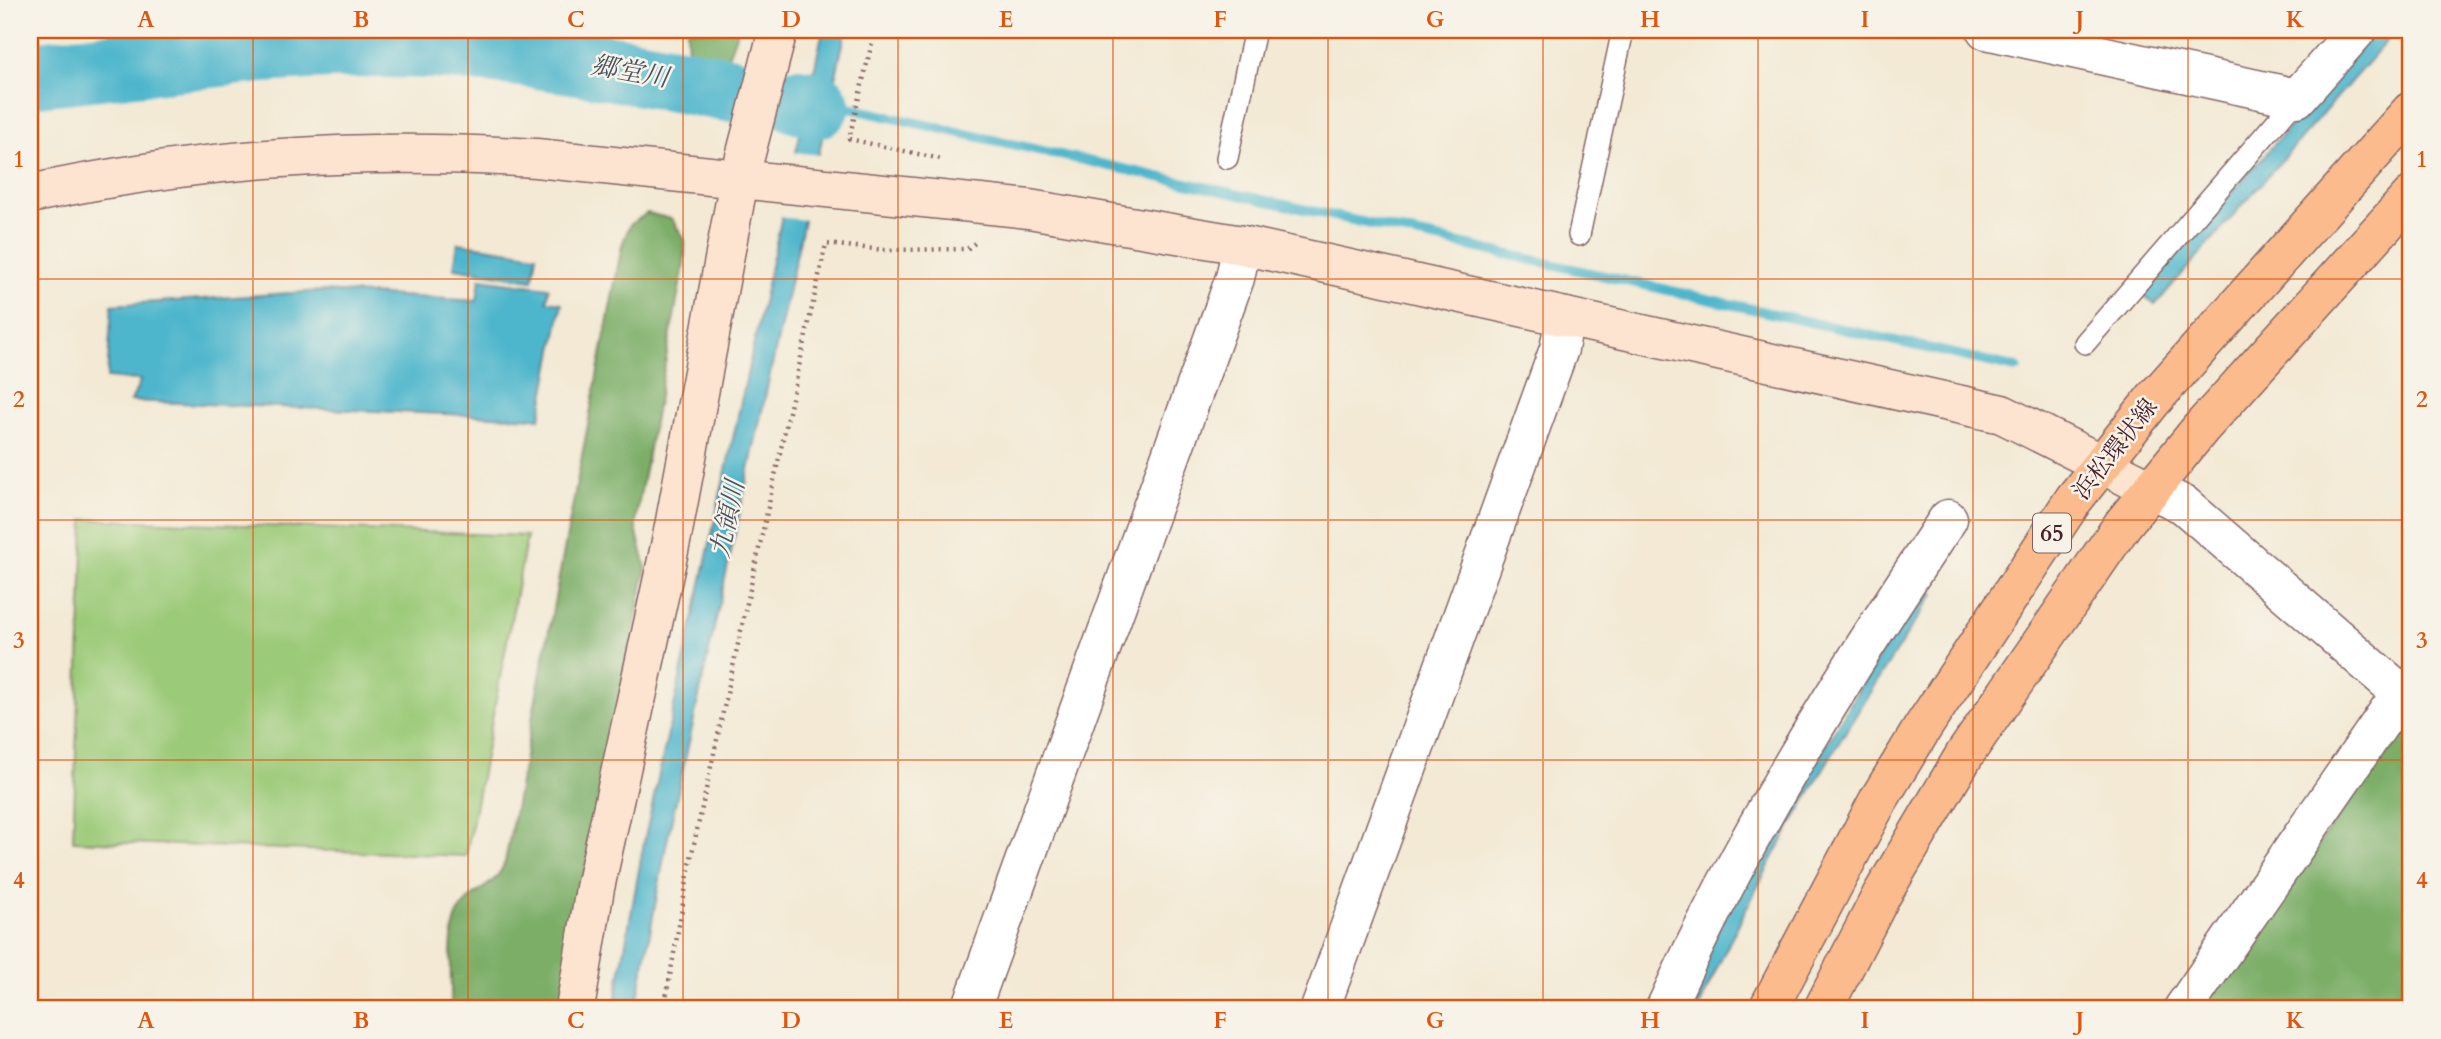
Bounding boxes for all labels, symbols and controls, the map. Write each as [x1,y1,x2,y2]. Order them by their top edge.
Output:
text: A [137,4,155,35]
text: B [353,4,369,35]
text: C [567,4,585,35]
text: D [781,4,801,35]
text: E [999,4,1013,35]
text: F [1213,4,1227,35]
text: G [1426,4,1445,35]
text: H [1640,4,1660,35]
text: I [1861,4,1869,35]
text: J [2073,4,2084,35]
text: K [2286,4,2305,35]
water label: 郷堂川 [588,47,674,96]
text: 1 [13,144,25,175]
text: 1 [2416,144,2428,175]
text: 2 [13,384,25,415]
text: 2 [2416,384,2428,415]
street label: 浜松環状線 [2065,392,2165,507]
water label: 九領川 [702,474,753,561]
road number: 65 [2033,513,2071,552]
text: 3 [13,625,25,656]
text: 3 [2416,625,2428,656]
text: 4 [13,865,25,896]
text: 4 [2416,865,2428,896]
text: A [137,1005,155,1036]
text: B [353,1005,369,1036]
text: C [567,1005,585,1036]
text: D [781,1005,801,1036]
text: E [999,1005,1013,1036]
text: F [1213,1005,1227,1036]
text: G [1426,1005,1445,1036]
text: H [1640,1005,1660,1036]
text: I [1861,1005,1869,1036]
text: J [2073,1005,2084,1036]
text: K [2286,1005,2305,1036]

